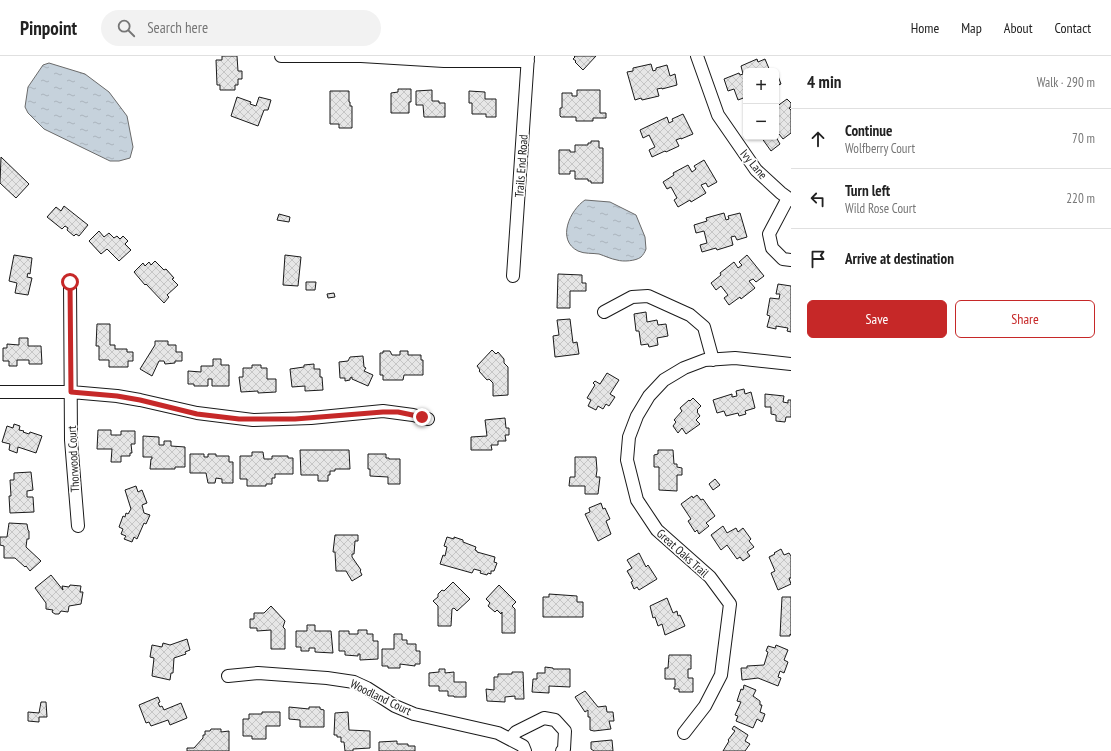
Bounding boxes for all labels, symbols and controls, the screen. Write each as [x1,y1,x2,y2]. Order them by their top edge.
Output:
search box [101,10,381,46]
text: Pinpoint [20,16,77,40]
icon: search [115,17,137,39]
text: Search here [147,18,208,37]
text: Home [911,19,939,37]
text: Map [961,19,982,37]
text: About [1004,19,1033,37]
text: Contact [1055,19,1091,37]
map controls [743,68,779,140]
button: + [743,68,779,104]
text: 4 min [807,71,841,93]
text: Walk · 290 m [1037,74,1095,91]
button: − [743,104,779,140]
text: Continue [845,121,892,140]
icon: ahead [807,128,829,150]
text: 70 m [1072,130,1095,147]
street label: Trails End Road [511,134,531,198]
text: Wolfberry Court [845,140,915,157]
street label: Ivy Lane [737,146,771,182]
text: Turn left [845,181,890,200]
icon: left [807,188,829,210]
text: 220 m [1066,190,1095,207]
text: Wild Rose Court [845,200,916,217]
icon: arrive [807,248,829,270]
text: Arrive at destination [845,249,954,268]
route start [61,273,79,291]
button: Save [807,300,947,338]
button: Share [955,300,1095,338]
route end [413,408,431,426]
street label: Thorwood Court [64,425,82,493]
street label: Great Oaks Trail [654,526,712,580]
street label: Woodland Court [348,676,415,719]

